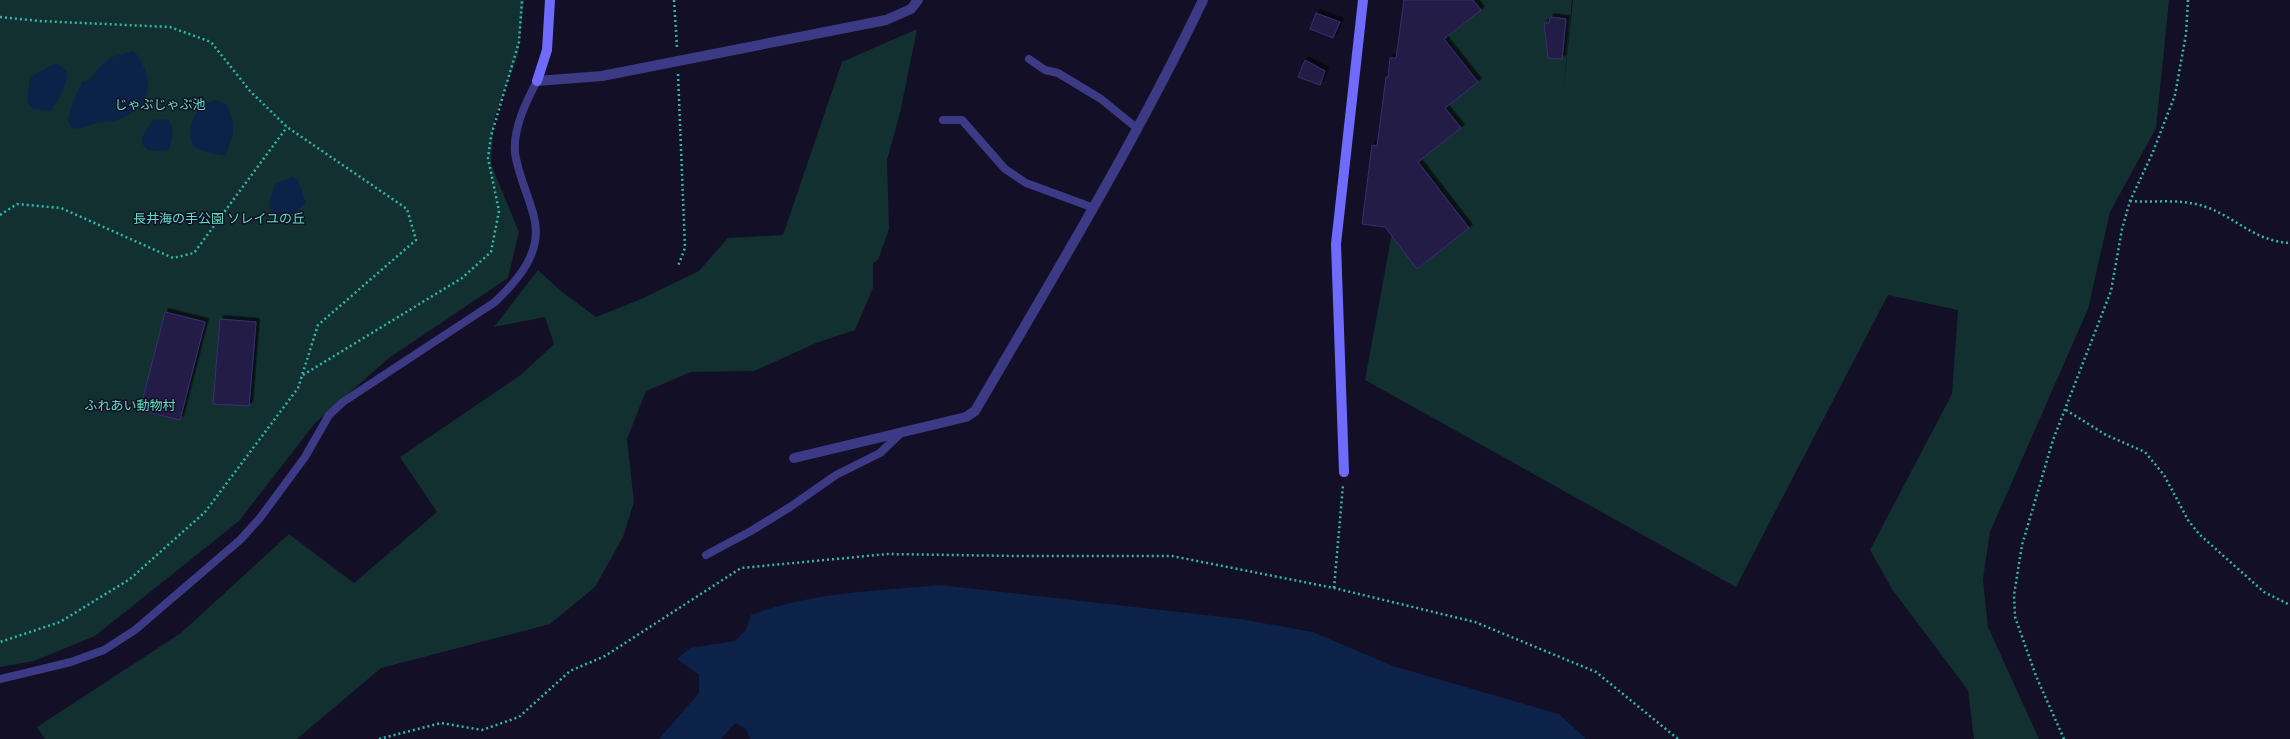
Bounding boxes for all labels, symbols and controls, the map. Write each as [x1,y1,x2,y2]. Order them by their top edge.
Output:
park label: じゃぶじゃぶ池 [114,95,206,113]
park label: 長井海の手公園 ソレイユの丘 [133,209,305,227]
park label: ふれあい動物村 [84,396,176,414]

